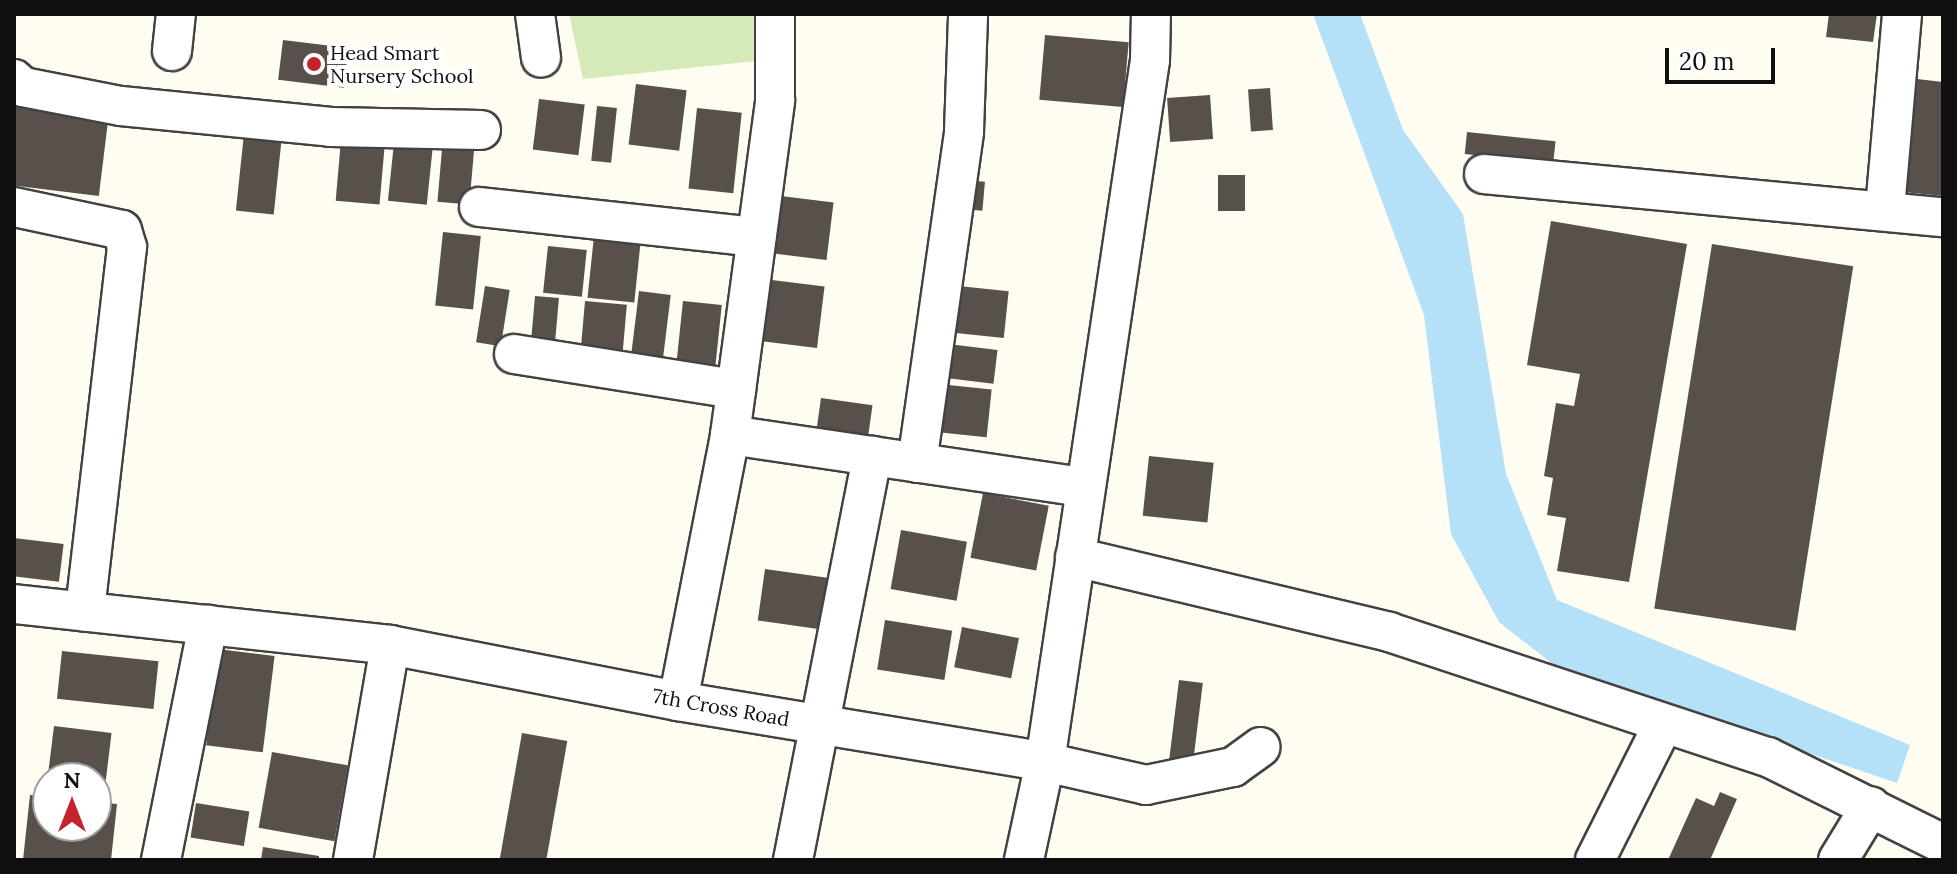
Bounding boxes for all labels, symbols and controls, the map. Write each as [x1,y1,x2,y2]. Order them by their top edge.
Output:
scale bar [1669,32,1779,82]
place label: Head Smart Nursery School [330,40,474,87]
text: 20 m [1679,46,1735,77]
marker: Head Smart Nursery School [305,55,323,73]
street label: 7th Cross Road [651,683,791,731]
north arrow [32,762,112,842]
text: N [63,766,81,794]

